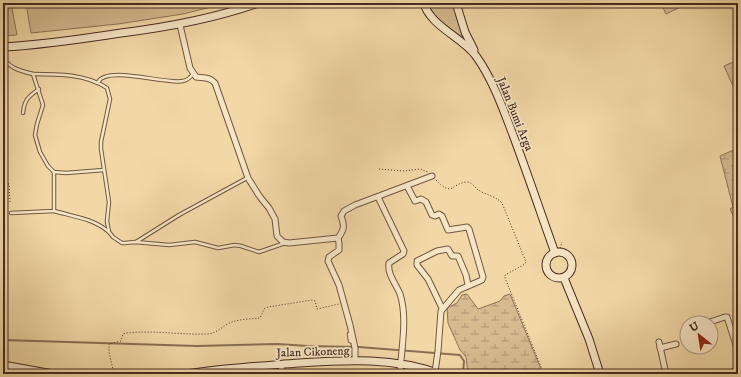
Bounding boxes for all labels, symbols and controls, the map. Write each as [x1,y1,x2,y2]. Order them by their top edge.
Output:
street label: Jalan Bumi Arga [493,74,537,154]
north arrow [679,315,719,355]
text: U [687,319,702,335]
street label: Jalan Cikoneng [275,343,350,361]

